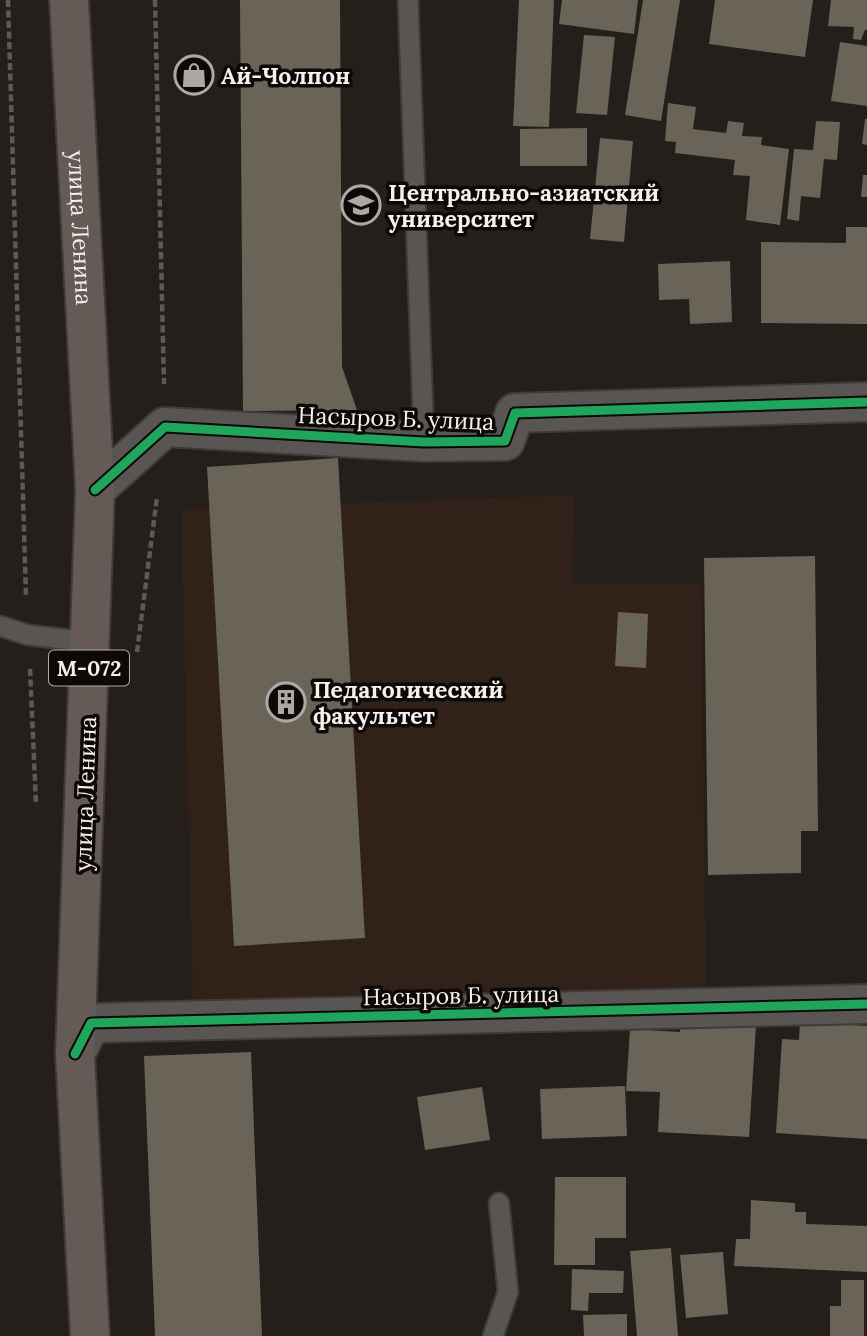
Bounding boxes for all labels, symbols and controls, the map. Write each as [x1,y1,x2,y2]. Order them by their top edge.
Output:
shop icon: Ай-Чолпон [173,54,215,96]
place label: Ай-Чолпон [221,61,350,90]
street label: улица Ленина [62,149,100,306]
place label: Центрально-азиатский университет [388,178,659,233]
school or university icon: Центрально-азиатский университет [340,184,382,226]
street label: Насыров Б. улица [297,400,495,436]
road number: М-072 [49,650,129,686]
place label: Педагогический факультет [313,675,503,730]
building icon: Педагогический факультет [265,681,307,723]
street label: улица Ленина [68,716,102,872]
street label: Насыров Б. улица [363,979,560,1011]

